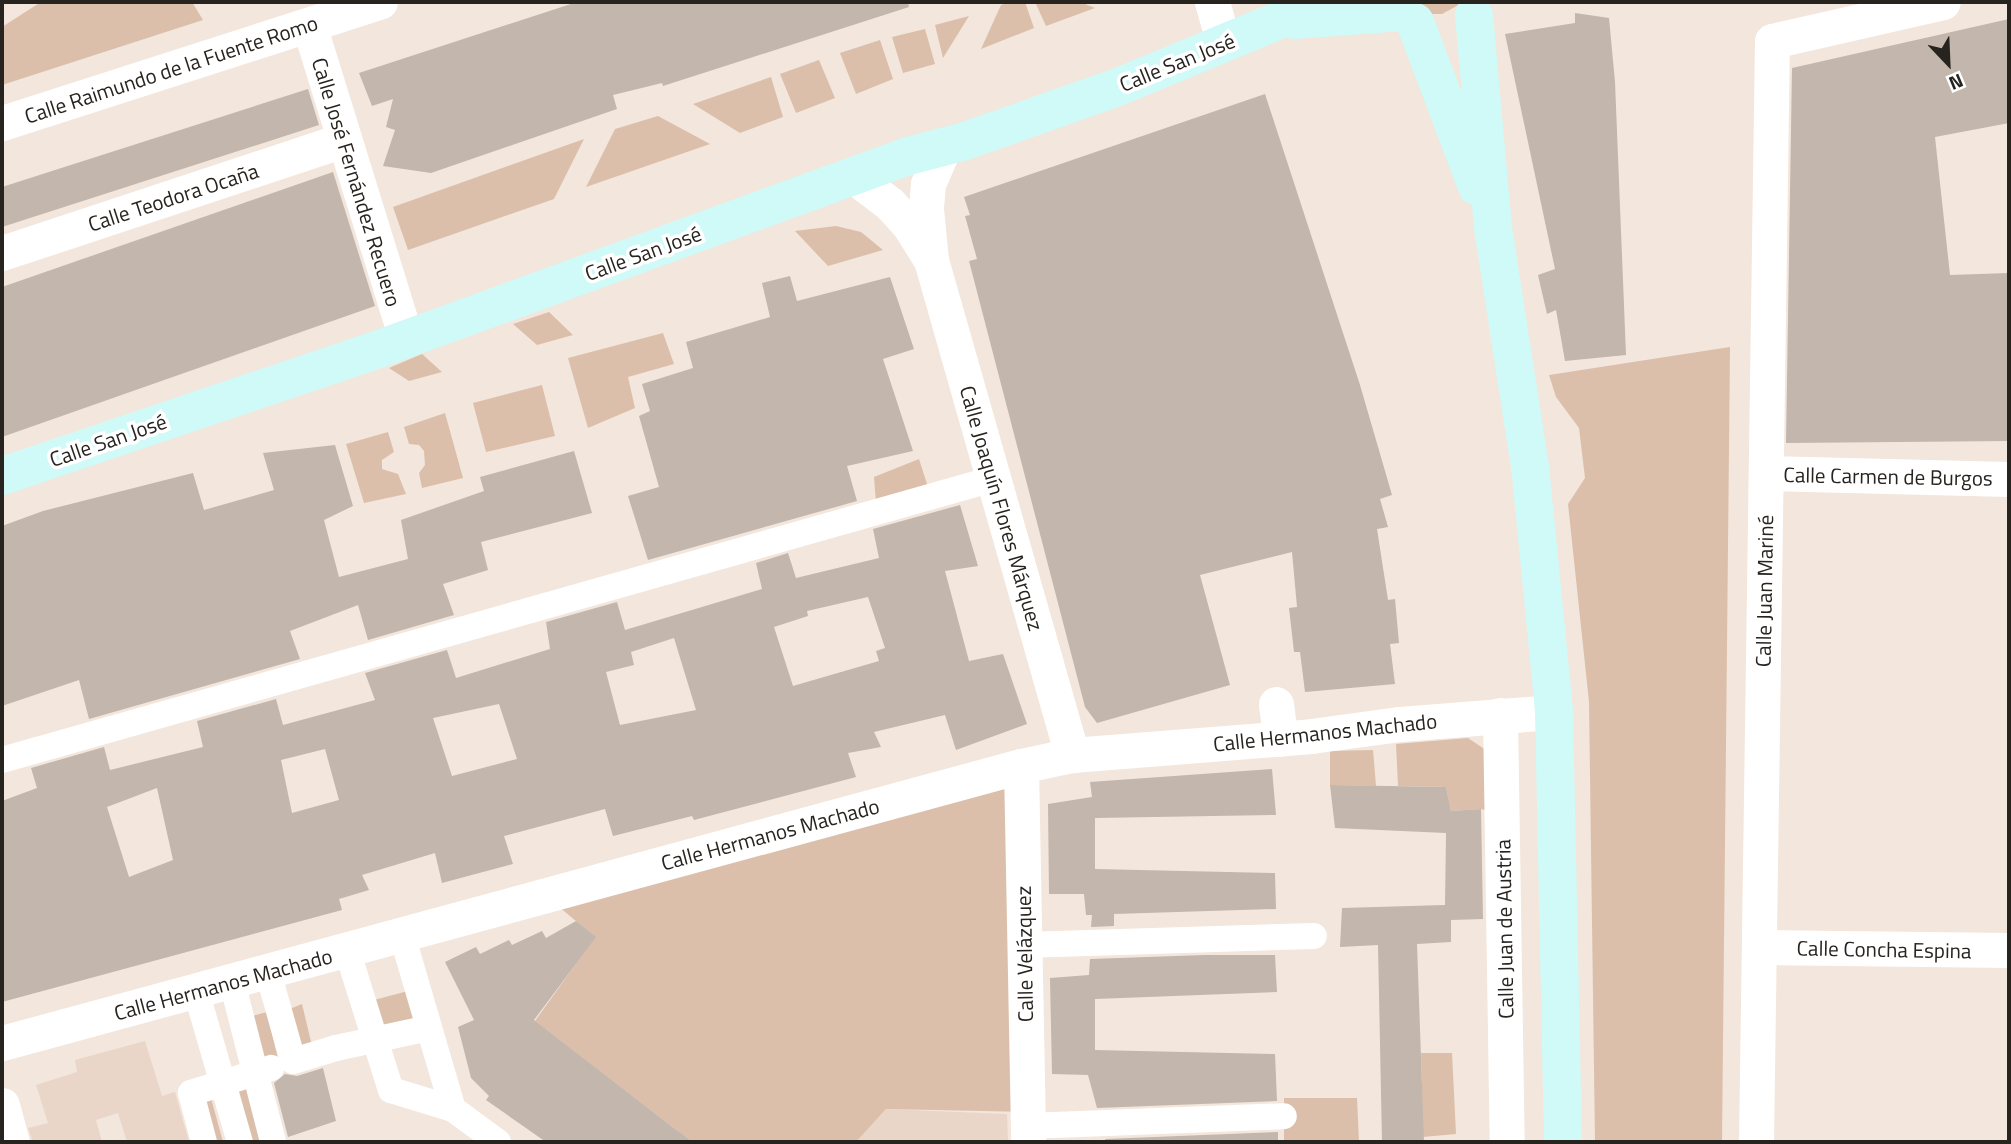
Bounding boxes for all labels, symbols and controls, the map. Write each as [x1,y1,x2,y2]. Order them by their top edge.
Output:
street label: Calle Raimundo de la Fuente Romo [21,10,321,128]
street label: Calle San José [1116,27,1238,97]
north arrow [1913,28,1983,98]
street label: Calle José Fernández Recuero [307,55,407,309]
text: N [1945,67,1968,99]
street label: Calle Teodora Ocaña [85,158,261,236]
street label: Calle San José [581,220,705,286]
street label: Calle Joaquín Flores Márquez [955,383,1049,633]
street label: Calle San José [46,408,170,472]
street label: Calle Carmen de Burgos [1783,462,1993,490]
street label: Calle Juan Mariné [1750,515,1778,667]
street label: Calle Hermanos Machado [1212,708,1438,756]
street label: Calle Hermanos Machado [658,793,882,875]
street label: Calle Juan de Austria [1490,839,1518,1019]
street label: Calle Velázquez [1010,886,1038,1022]
street label: Calle Concha Espina [1796,935,1972,963]
street label: Calle Hermanos Machado [111,943,335,1025]

